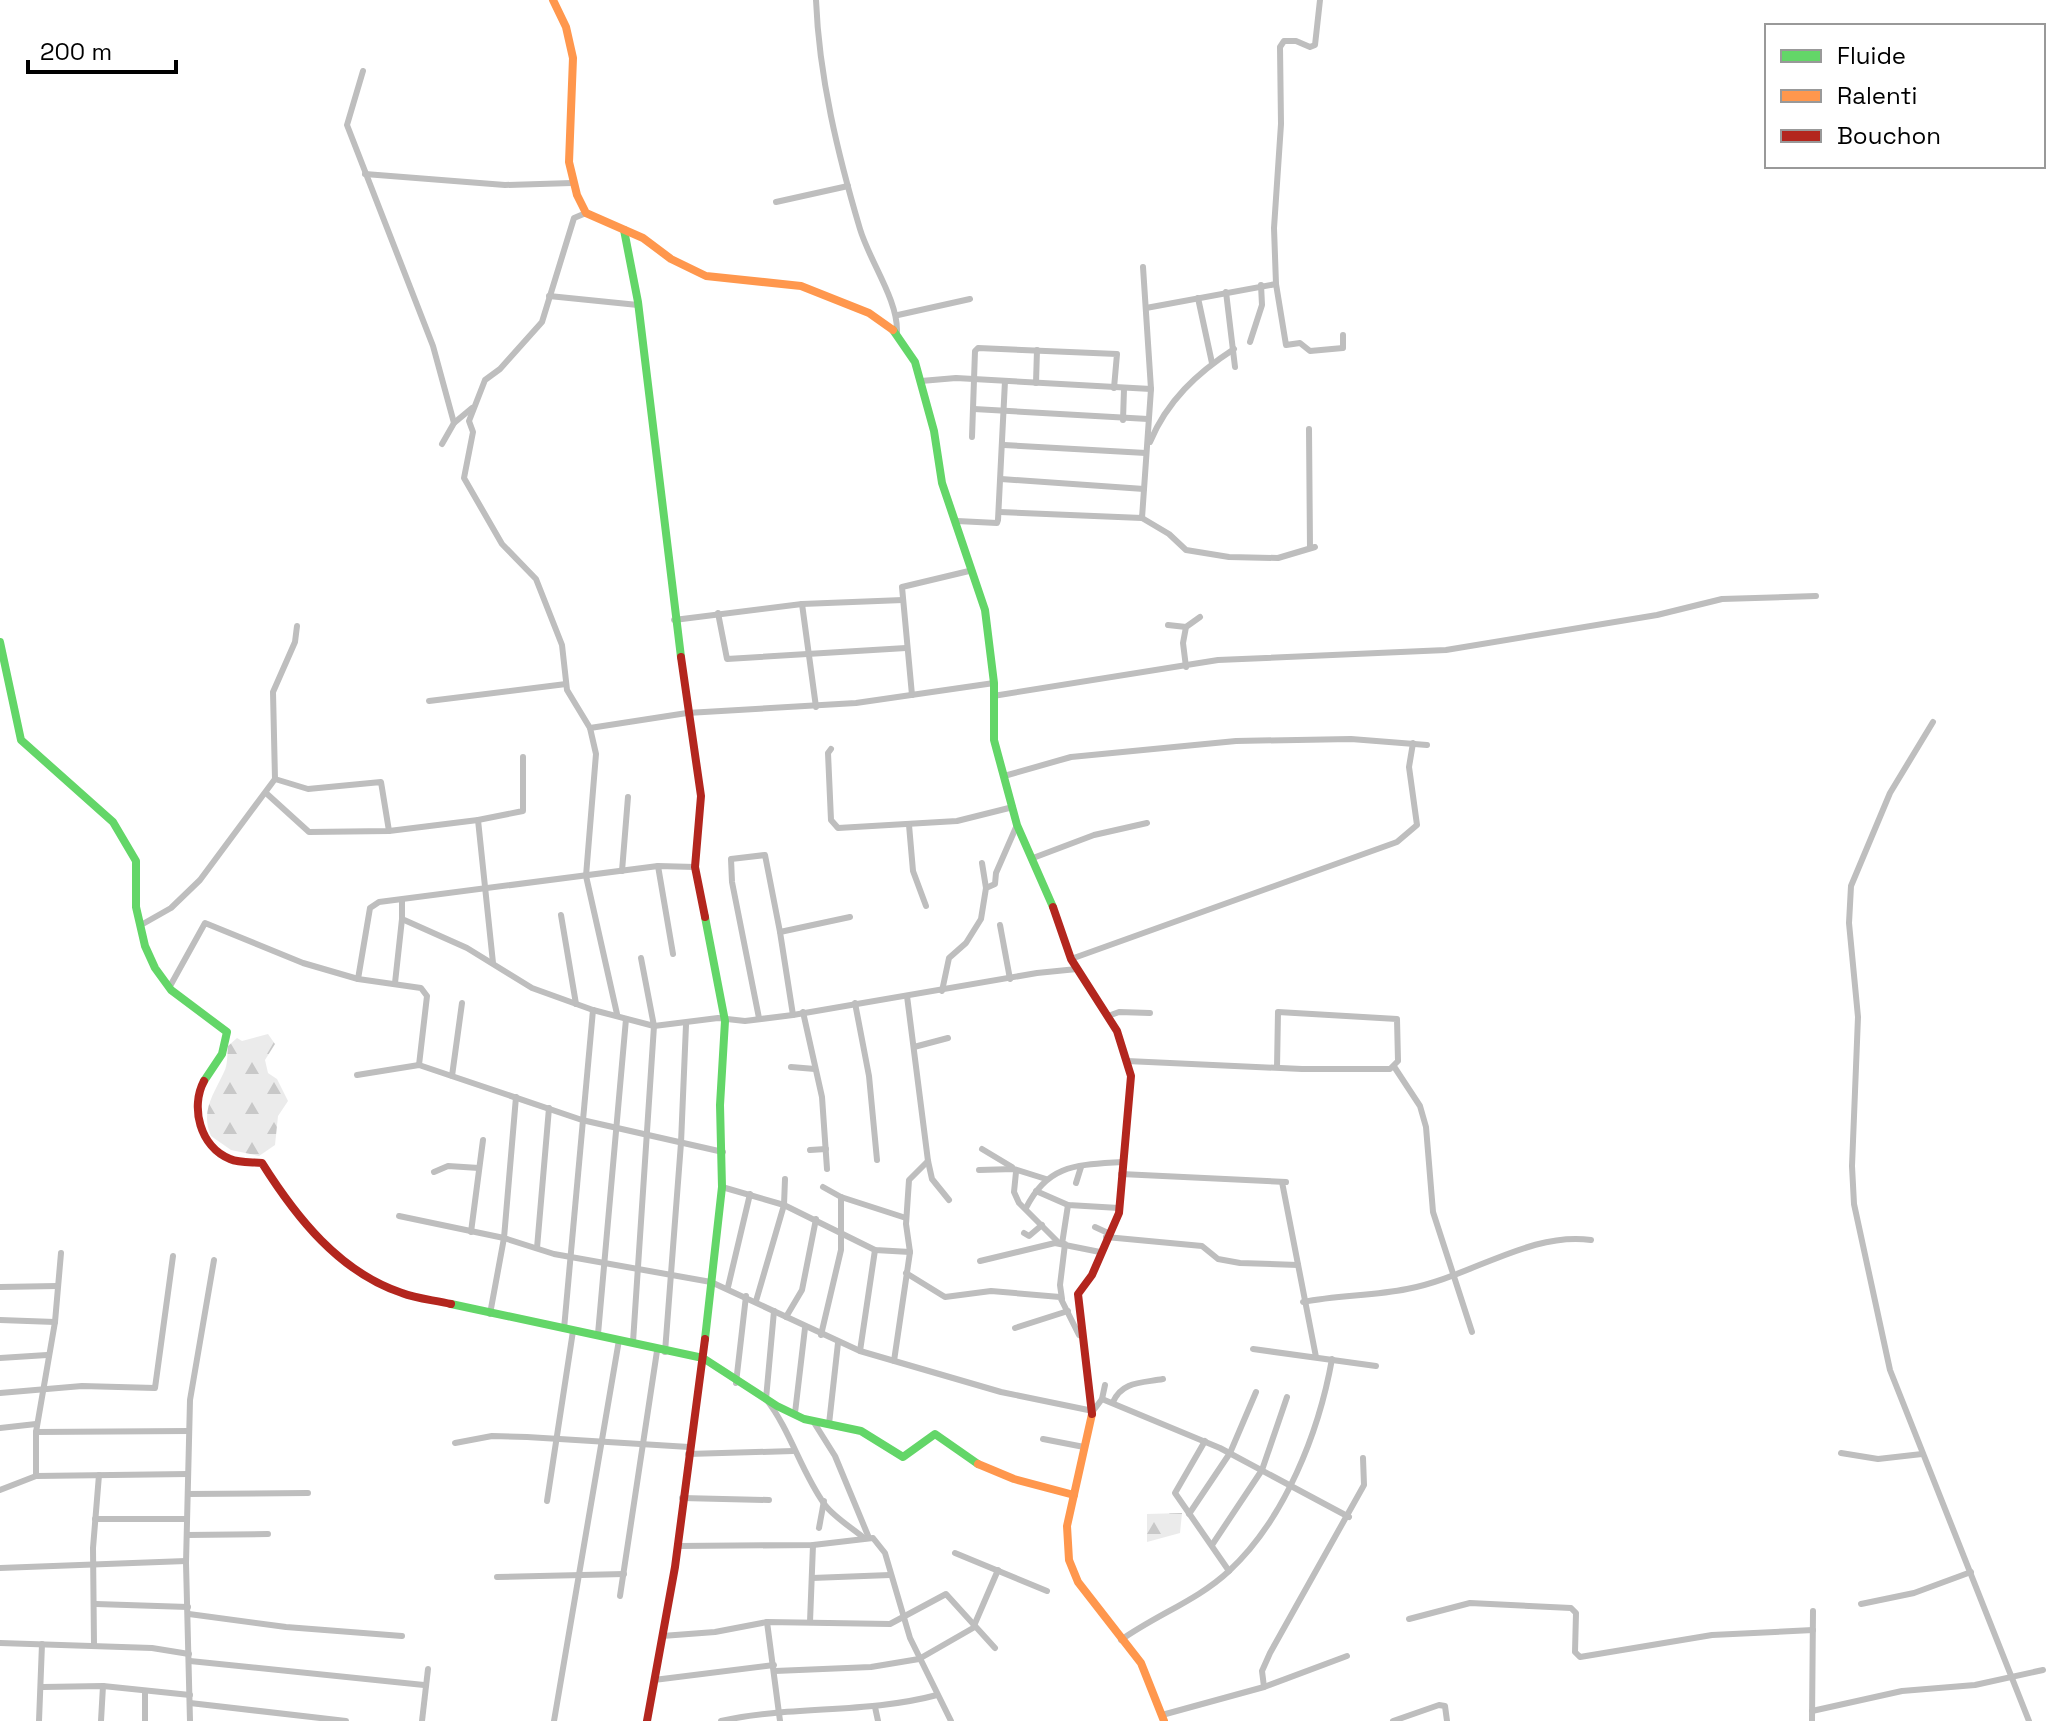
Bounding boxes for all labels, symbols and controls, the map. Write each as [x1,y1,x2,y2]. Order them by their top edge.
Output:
scale bar [28,24,176,74]
legend [1765,24,2045,168]
text: 200 m [40,36,112,67]
text: Fluide [1837,40,1906,71]
text: Ralenti [1837,80,1917,111]
text: Bouchon [1837,120,1941,151]

